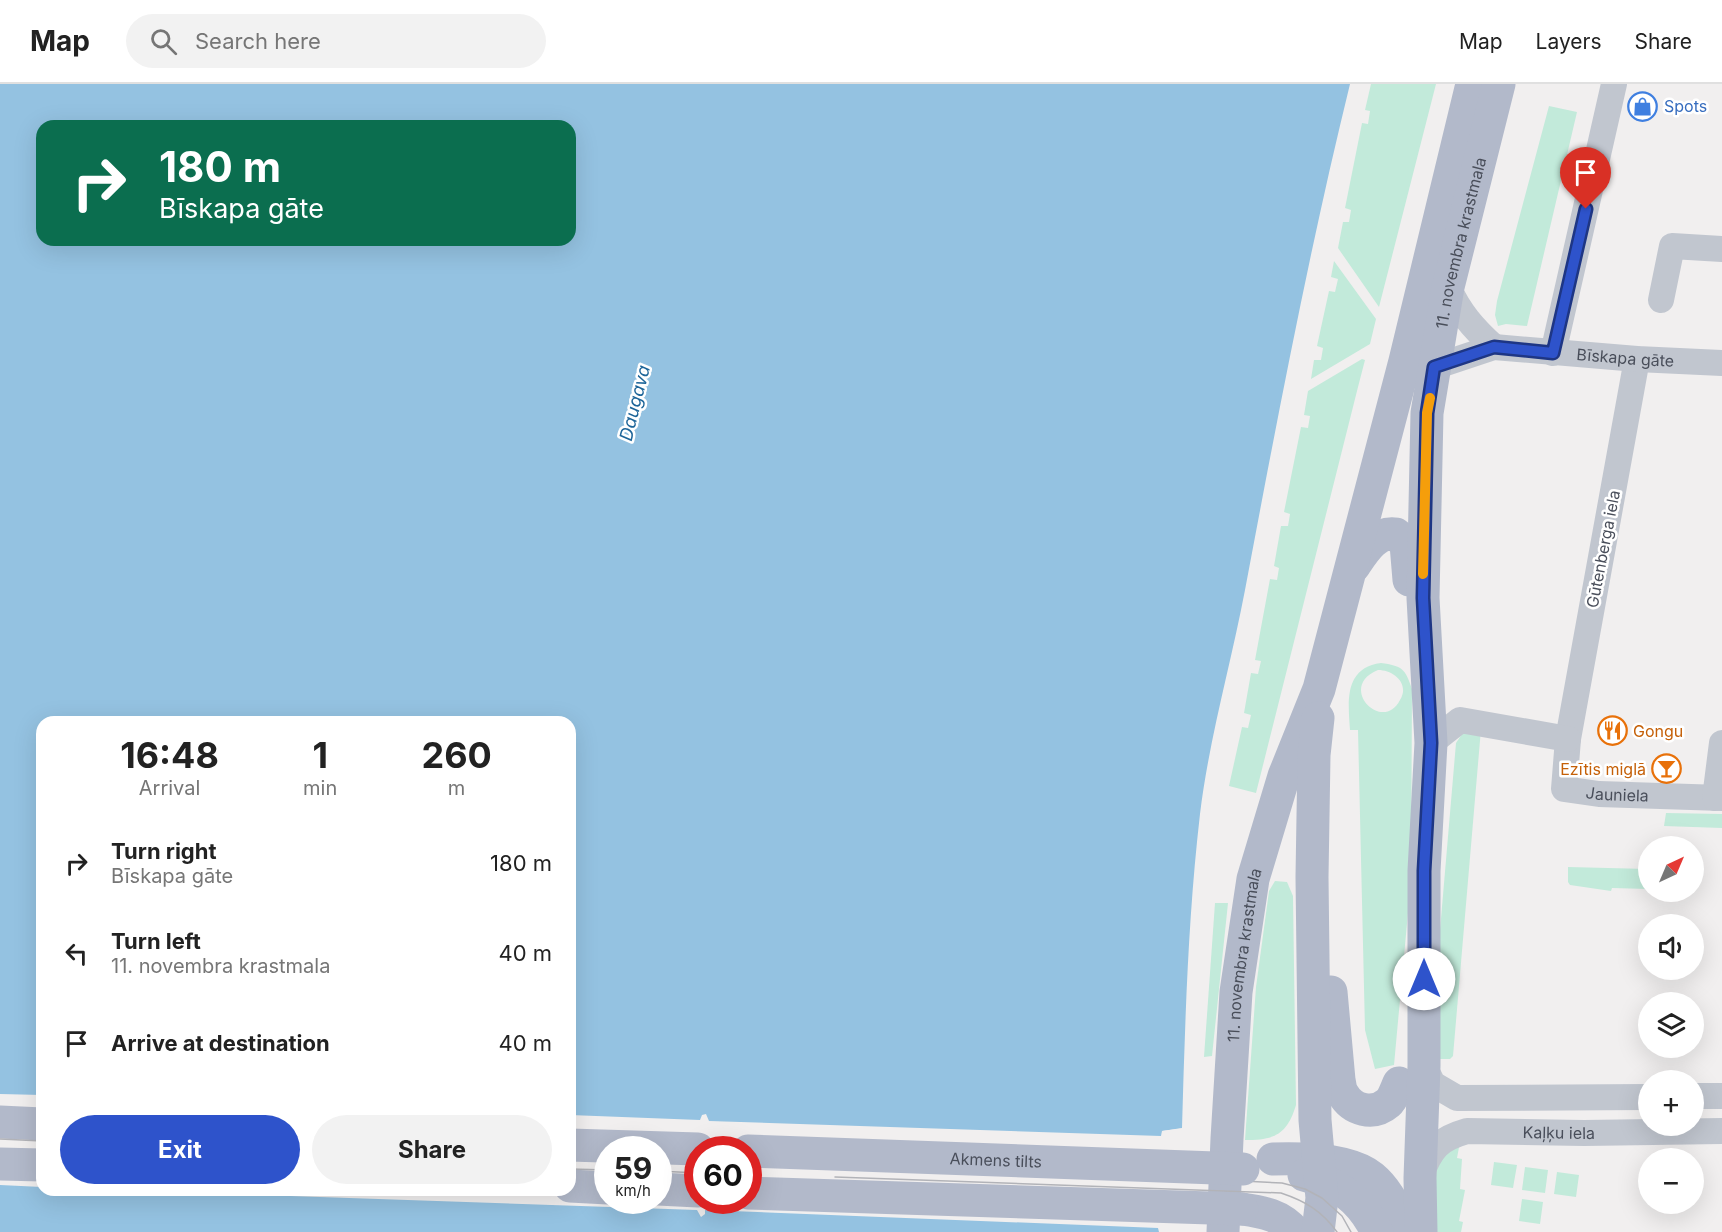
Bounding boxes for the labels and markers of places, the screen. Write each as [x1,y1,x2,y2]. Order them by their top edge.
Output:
shop icon: Spots [1627,90,1659,122]
place label: Spots [1664,96,1707,116]
pin [1560,147,1611,209]
restaurant icon: Gongu [1596,715,1628,747]
place label: Gongu [1633,721,1683,741]
bar icon: Ezītis miglā [1651,753,1683,785]
place label: Ezītis miglā [1560,759,1646,779]

